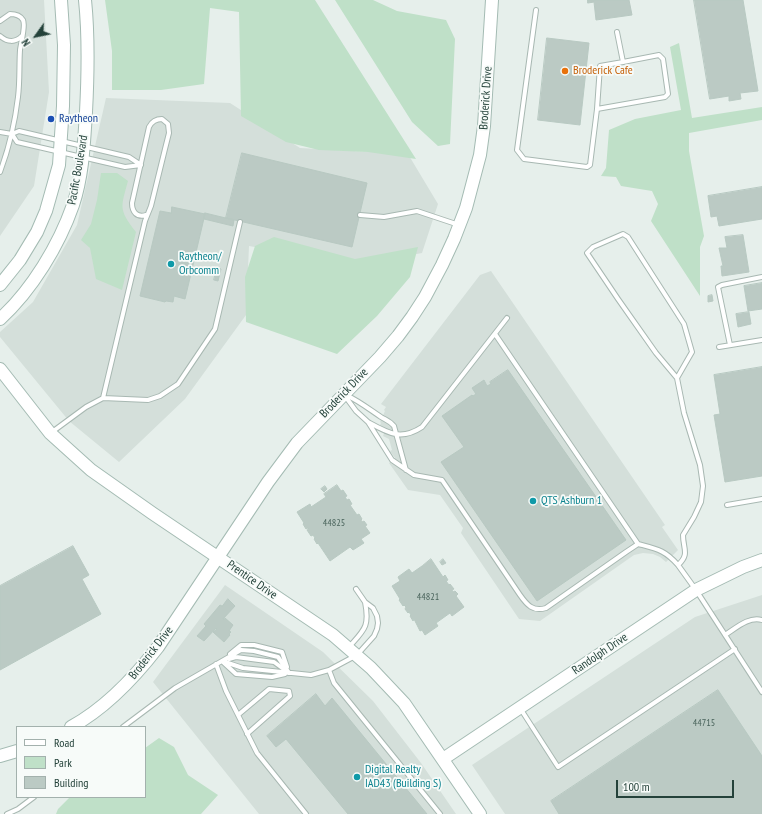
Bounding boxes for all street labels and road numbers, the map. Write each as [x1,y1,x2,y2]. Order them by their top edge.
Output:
street label: Broderick Drive [477,66,495,130]
street label: Pacific Boulevard [65,134,91,206]
street label: Broderick Drive [317,365,371,421]
street label: Prentice Drive [224,558,280,602]
street label: Broderick Drive [126,624,176,682]
street label: Randolph Drive [570,630,630,678]

